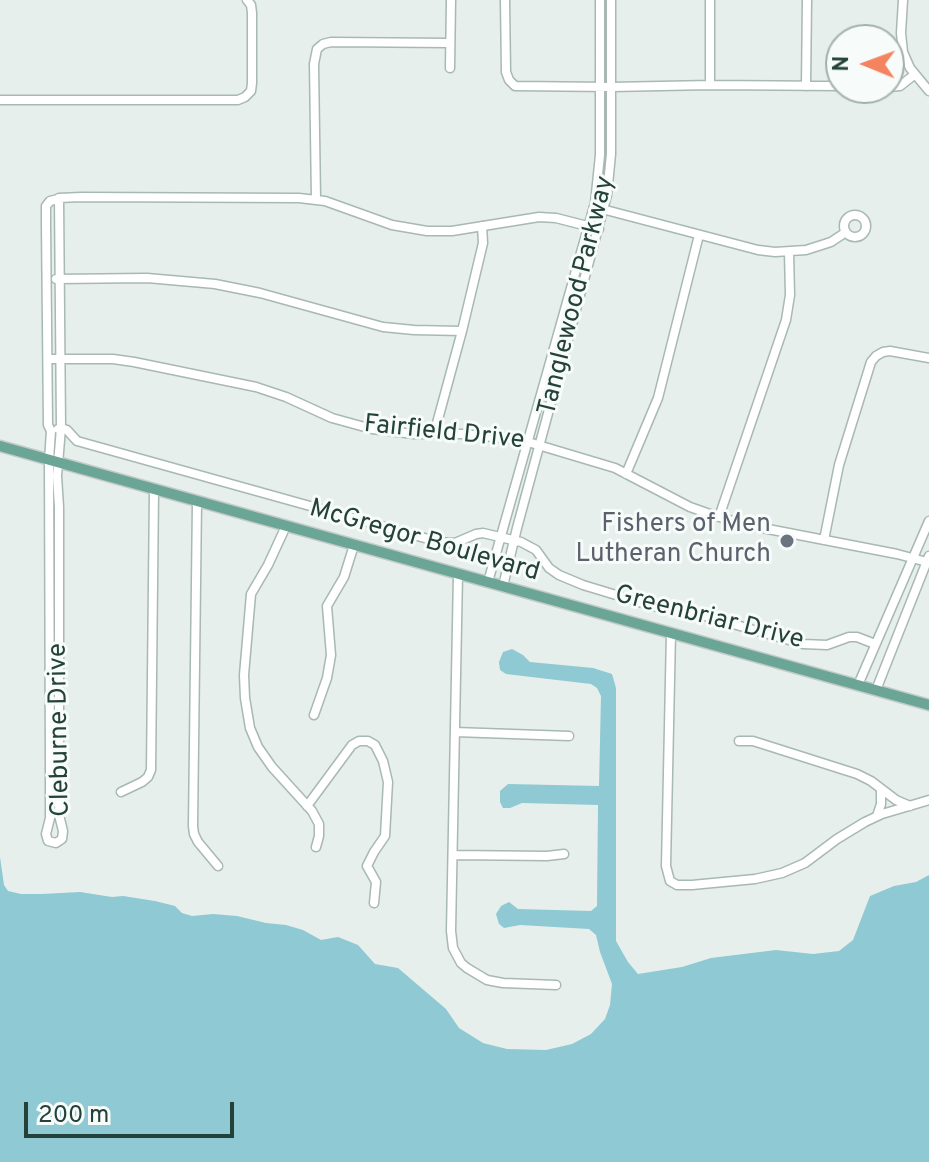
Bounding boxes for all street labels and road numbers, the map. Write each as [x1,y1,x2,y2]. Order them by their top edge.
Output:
street label: Tanglewood Parkway [533,173,623,419]
street label: Fairfield Drive [362,410,526,458]
street label: McGregor Boulevard [305,494,543,590]
street label: Greenbriar Drive [611,580,807,658]
street label: Cleburne Drive [44,643,78,817]

